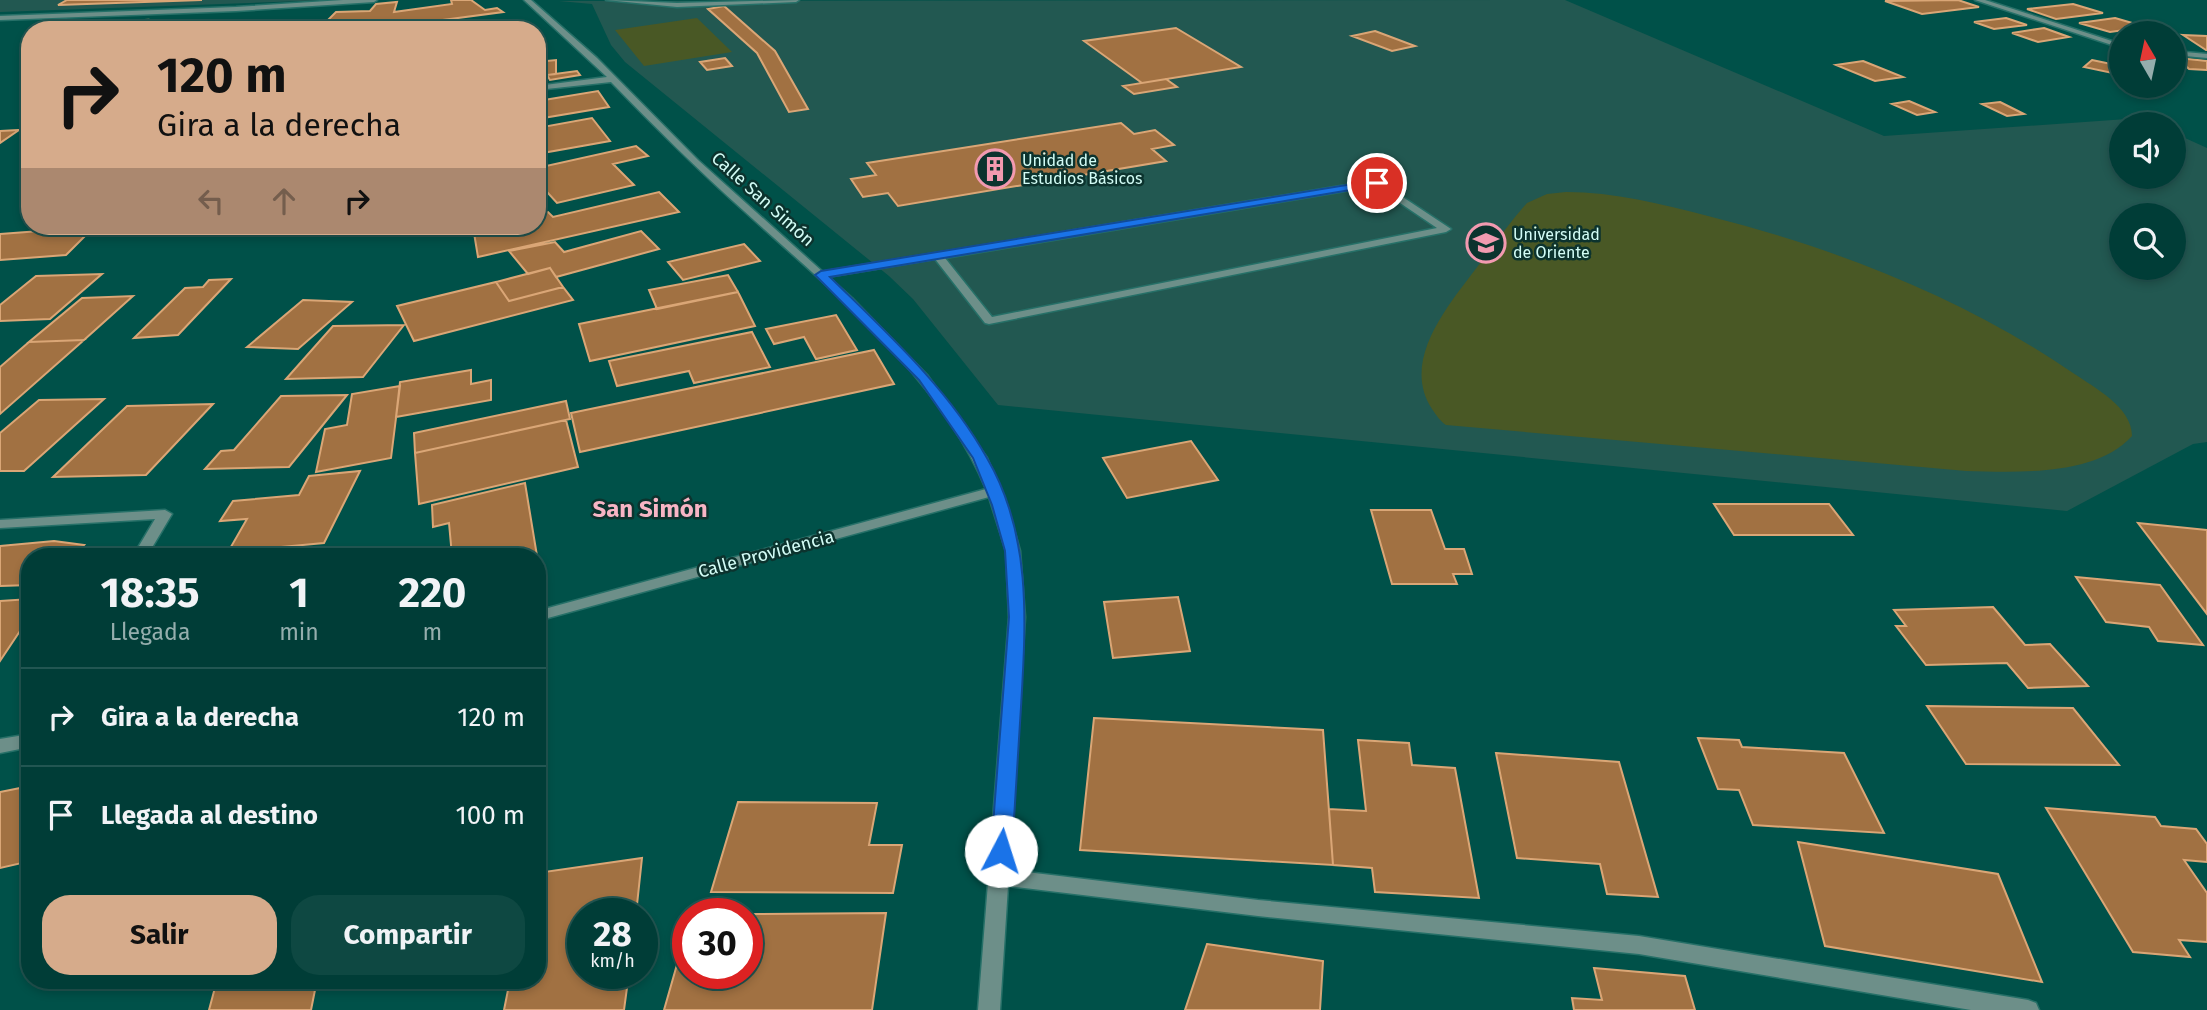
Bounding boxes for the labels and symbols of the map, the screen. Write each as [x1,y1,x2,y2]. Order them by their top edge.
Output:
north arrow [2109,21,2186,98]
street label: Calle San Simón [707,147,819,251]
building icon: Unidad de Estudios Básicos [974,148,1016,190]
place label: Unidad de Estudios Básicos [1022,151,1143,188]
pin [1347,153,1407,213]
school or university icon: Universidad de Oriente [1465,222,1507,264]
place label: Universidad de Oriente [1513,225,1600,262]
district label: San Simón [592,495,708,523]
street label: Calle Providencia [696,525,836,583]
position arrow [964,814,1038,888]
speed limit sign: 30 [672,898,763,989]

